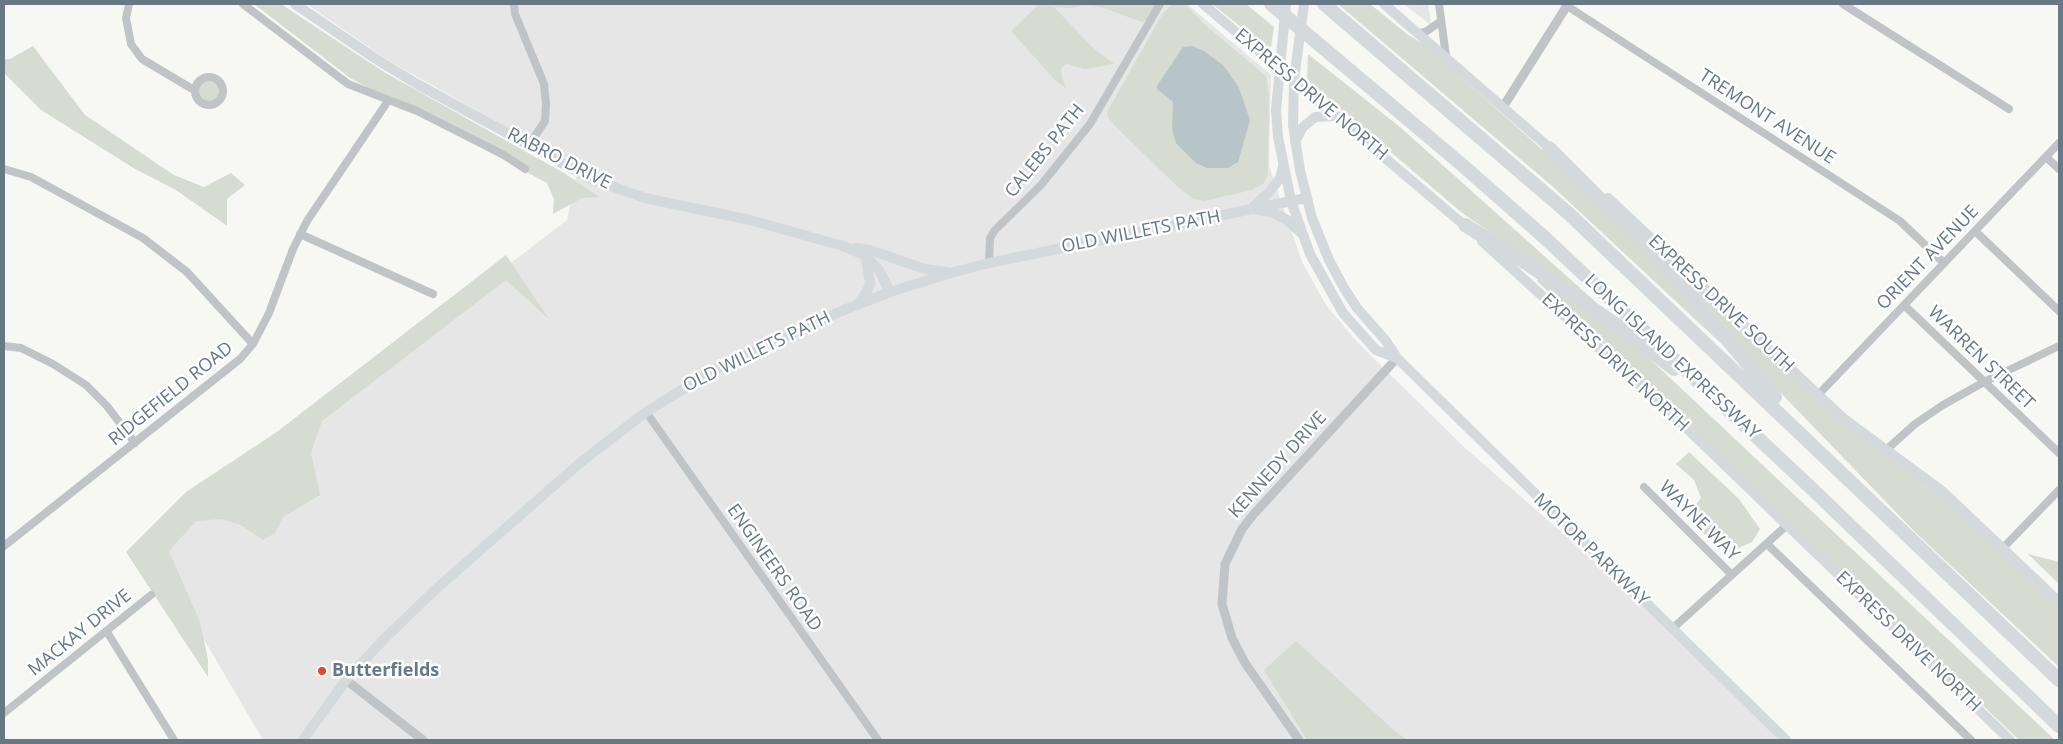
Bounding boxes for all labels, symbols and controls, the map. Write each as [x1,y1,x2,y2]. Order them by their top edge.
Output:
street label: EXPRESS DRIVE NORTH [1230,25,1392,165]
street label: TREMONT AVENUE [1695,65,1839,169]
street label: CALEBS PATH [1001,100,1089,202]
street label: RABRO DRIVE [503,124,615,194]
street label: ORIENT AVENUE [1873,201,1983,315]
street label: OLD WILLETS PATH [1060,206,1222,258]
street label: EXPRESS DRIVE SOUTH [1644,231,1798,377]
street label: LONG ISLAND EXPRESSWAY [1580,270,1764,444]
street label: EXPRESS DRIVE NORTH [1537,289,1693,437]
street label: WARREN STREET [1923,302,2039,414]
street label: OLD WILLETS PATH [680,307,834,397]
street label: RIDGEFIELD ROAD [105,337,237,451]
street label: KENNEDY DRIVE [1225,407,1331,523]
street label: WAYNE WAY [1654,476,1744,566]
street label: MOTOR PARKWAY [1529,489,1653,611]
street label: ENGINEERS ROAD [722,500,826,636]
street label: EXPRESS DRIVE NORTH [1831,567,1985,717]
street label: MACKAY DRIVE [24,585,136,681]
place label: Butterfields [332,660,439,682]
marker: Butterfields [316,665,328,677]

